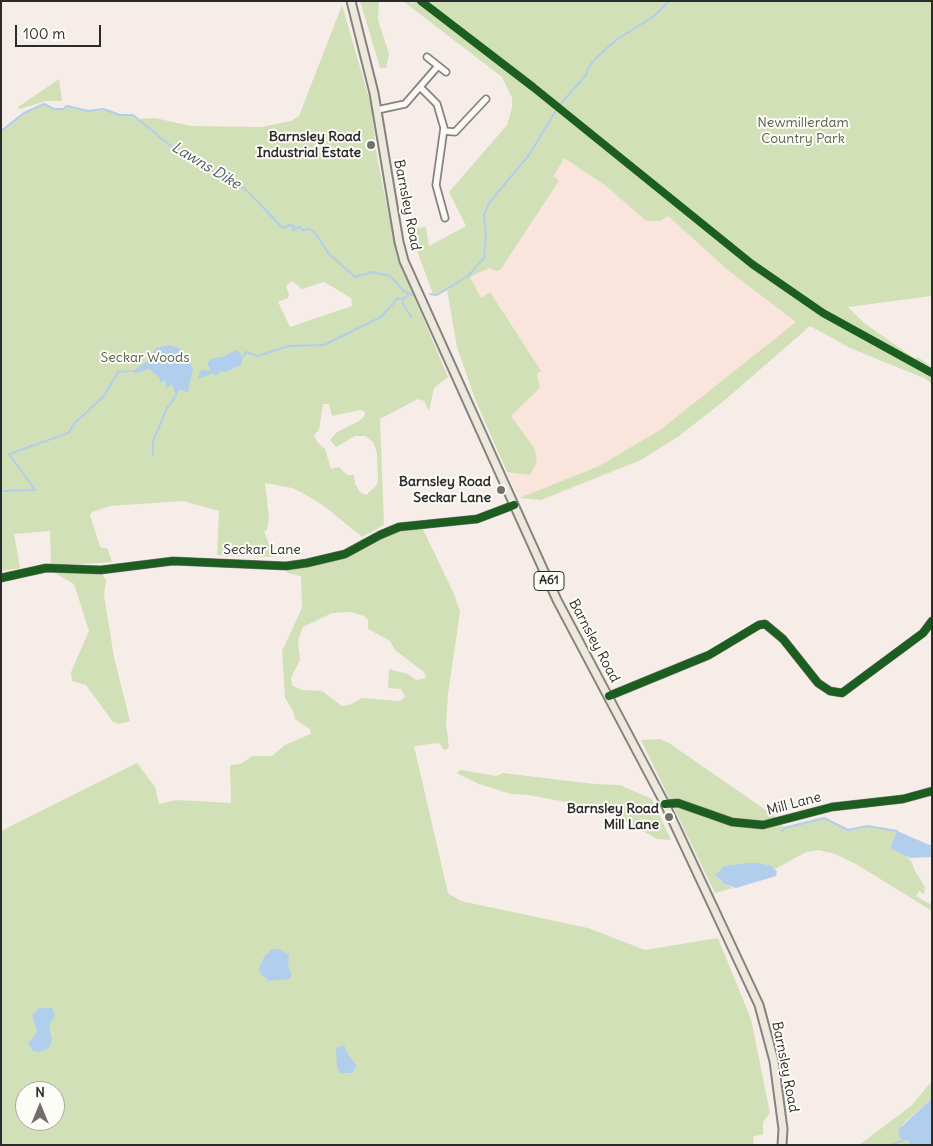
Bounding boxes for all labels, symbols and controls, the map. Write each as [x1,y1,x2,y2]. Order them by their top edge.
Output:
scale bar [18,15,104,47]
text: 100 m [23,24,65,43]
park label: Newmillerdam Country Park [757,115,849,148]
place label: Barnsley Road Industrial Estate [257,129,361,162]
water label: Lawns Dike [168,138,244,194]
marker: Barnsley Road Industrial Estate [365,139,377,151]
street label: Barnsley Road [390,158,424,252]
park label: Seckar Woods [100,350,190,366]
place label: Barnsley Road Seckar Lane [399,474,491,507]
marker: Barnsley Road Seckar Lane [495,484,507,496]
street label: Seckar Lane [223,542,301,558]
road number: A61 [534,572,564,590]
street label: Barnsley Road [565,596,623,686]
street label: Mill Lane [765,789,823,819]
place label: Barnsley Road Mill Lane [567,801,659,834]
marker: Barnsley Road Mill Lane [663,811,675,823]
street label: Barnsley Road [768,1020,802,1114]
north arrow [15,1081,65,1131]
text: N [35,1083,45,1101]

